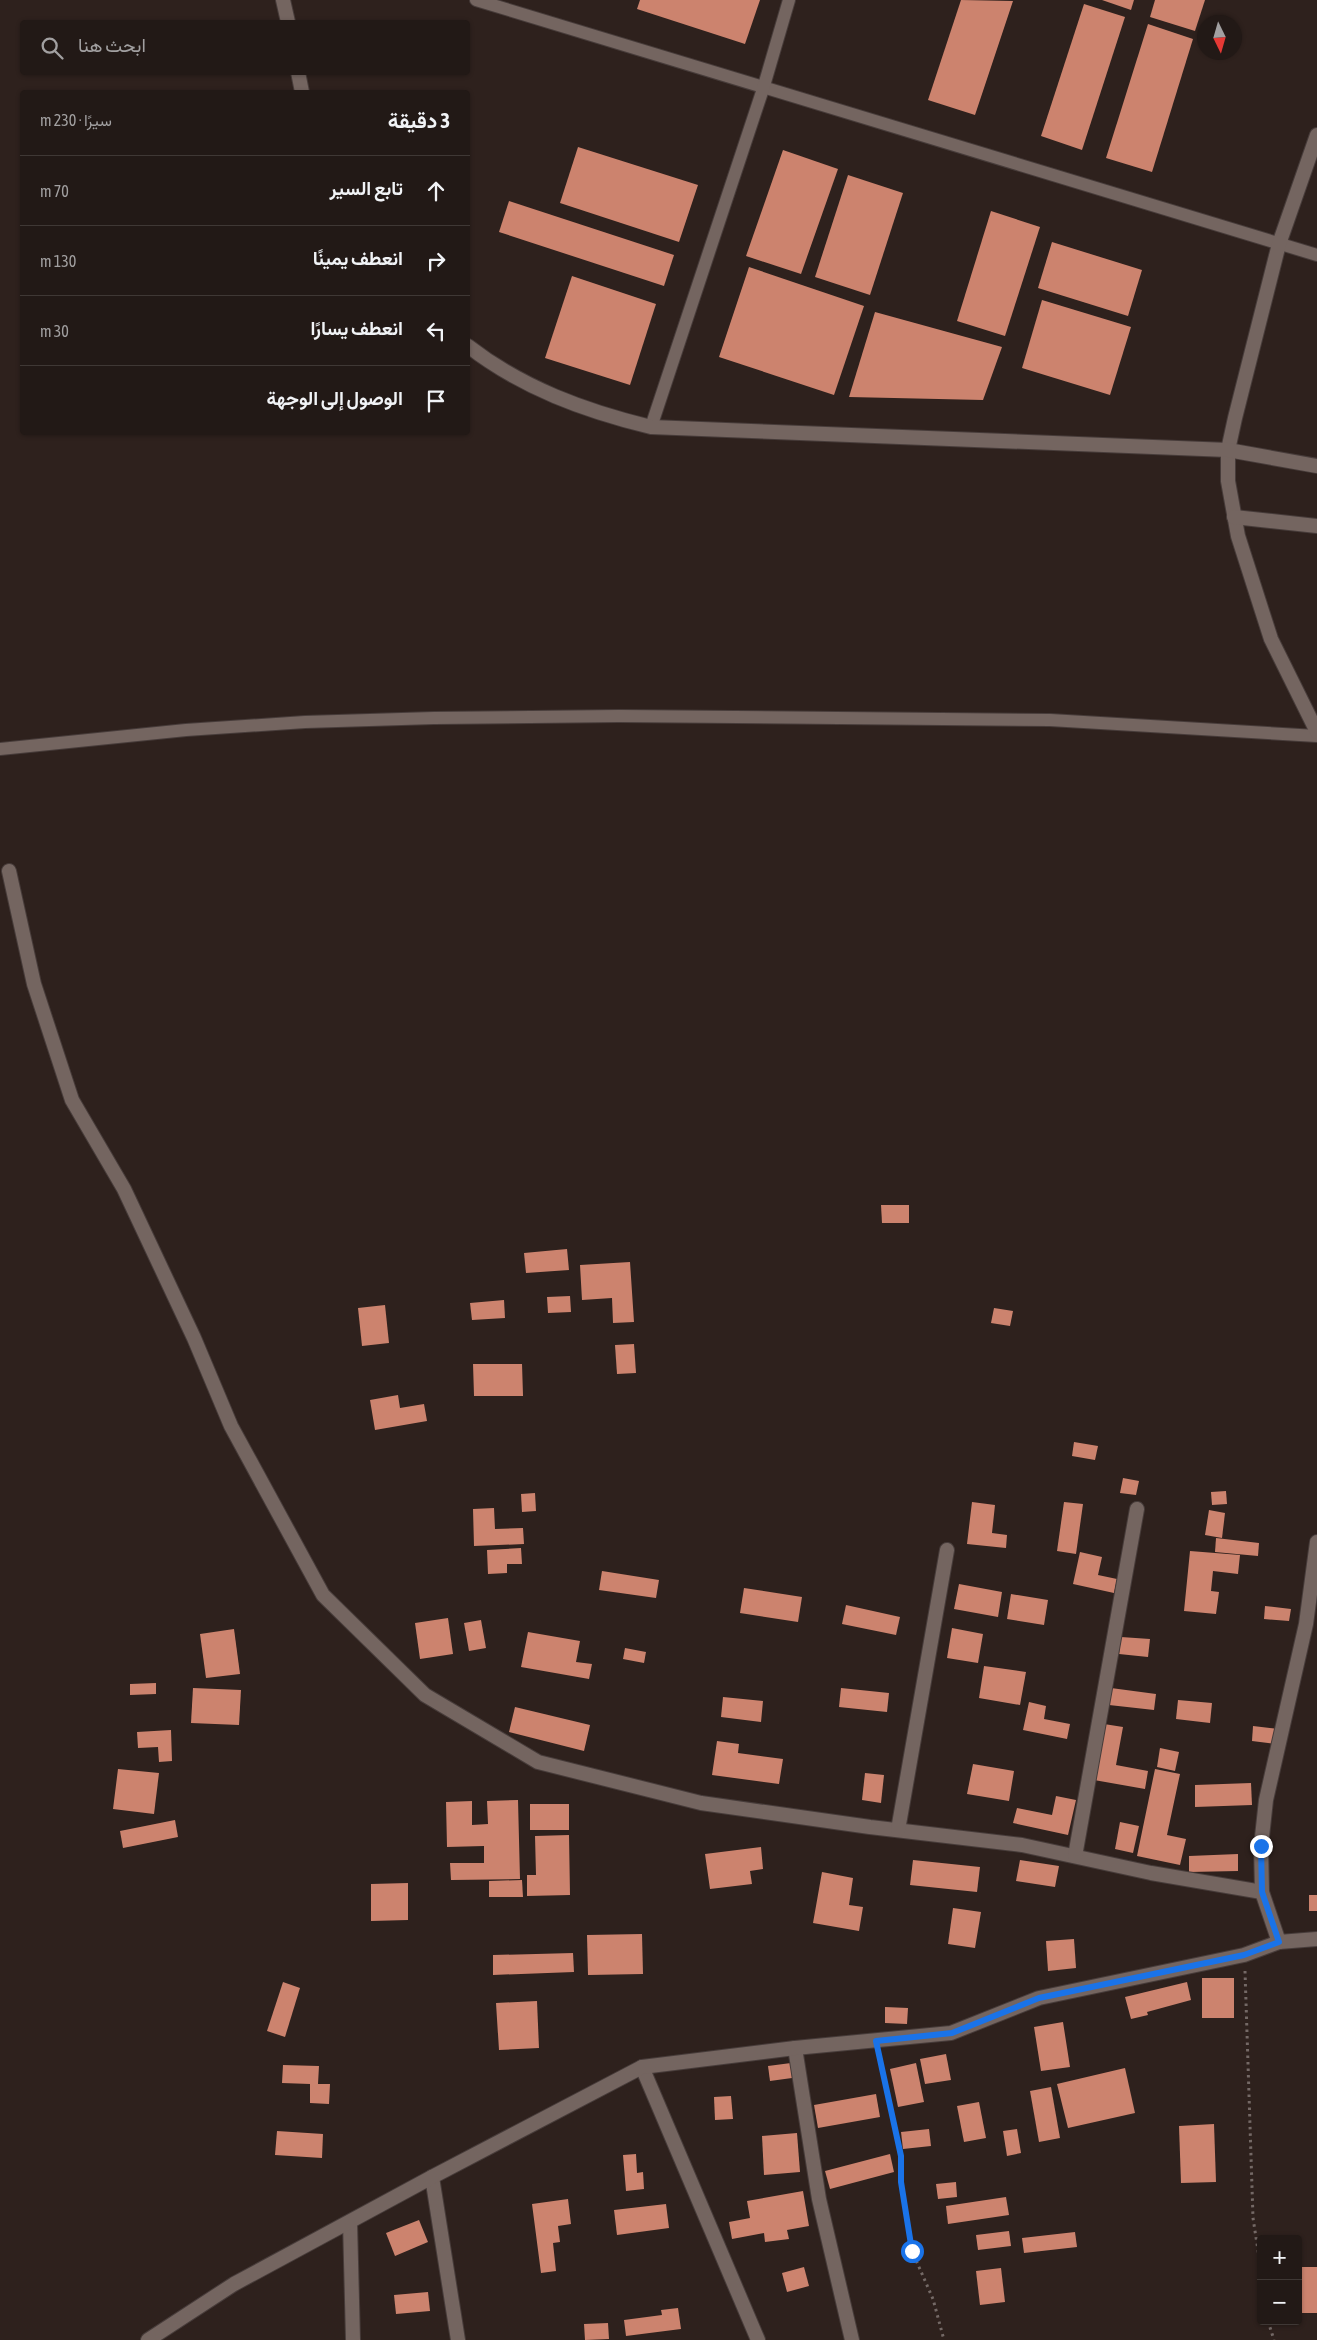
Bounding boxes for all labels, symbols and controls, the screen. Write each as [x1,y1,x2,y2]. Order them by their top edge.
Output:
north arrow [1197,15,1242,60]
search box [20,20,470,75]
icon: search [38,34,66,62]
text: ابحث هنا [78,34,146,56]
text: 3 دقيقة [388,108,450,132]
text: سيرًا · 230 m [40,111,112,129]
text: تابع السير [330,177,403,199]
icon: ahead [422,177,450,205]
text: 70 m [40,182,69,200]
text: انعطف يمينًا [313,247,403,269]
icon: right [422,247,450,275]
text: 130 m [40,252,76,270]
text: انعطف يسارًا [310,317,403,339]
icon: left [422,317,450,345]
text: 30 m [40,322,69,340]
text: الوصول إلى الوجهة [266,387,403,409]
icon: arrive [422,387,450,415]
route end [1250,1835,1273,1858]
map controls [1257,2235,1302,2325]
button: + [1257,2235,1302,2280]
route start [901,2240,924,2263]
button: − [1257,2280,1302,2325]

